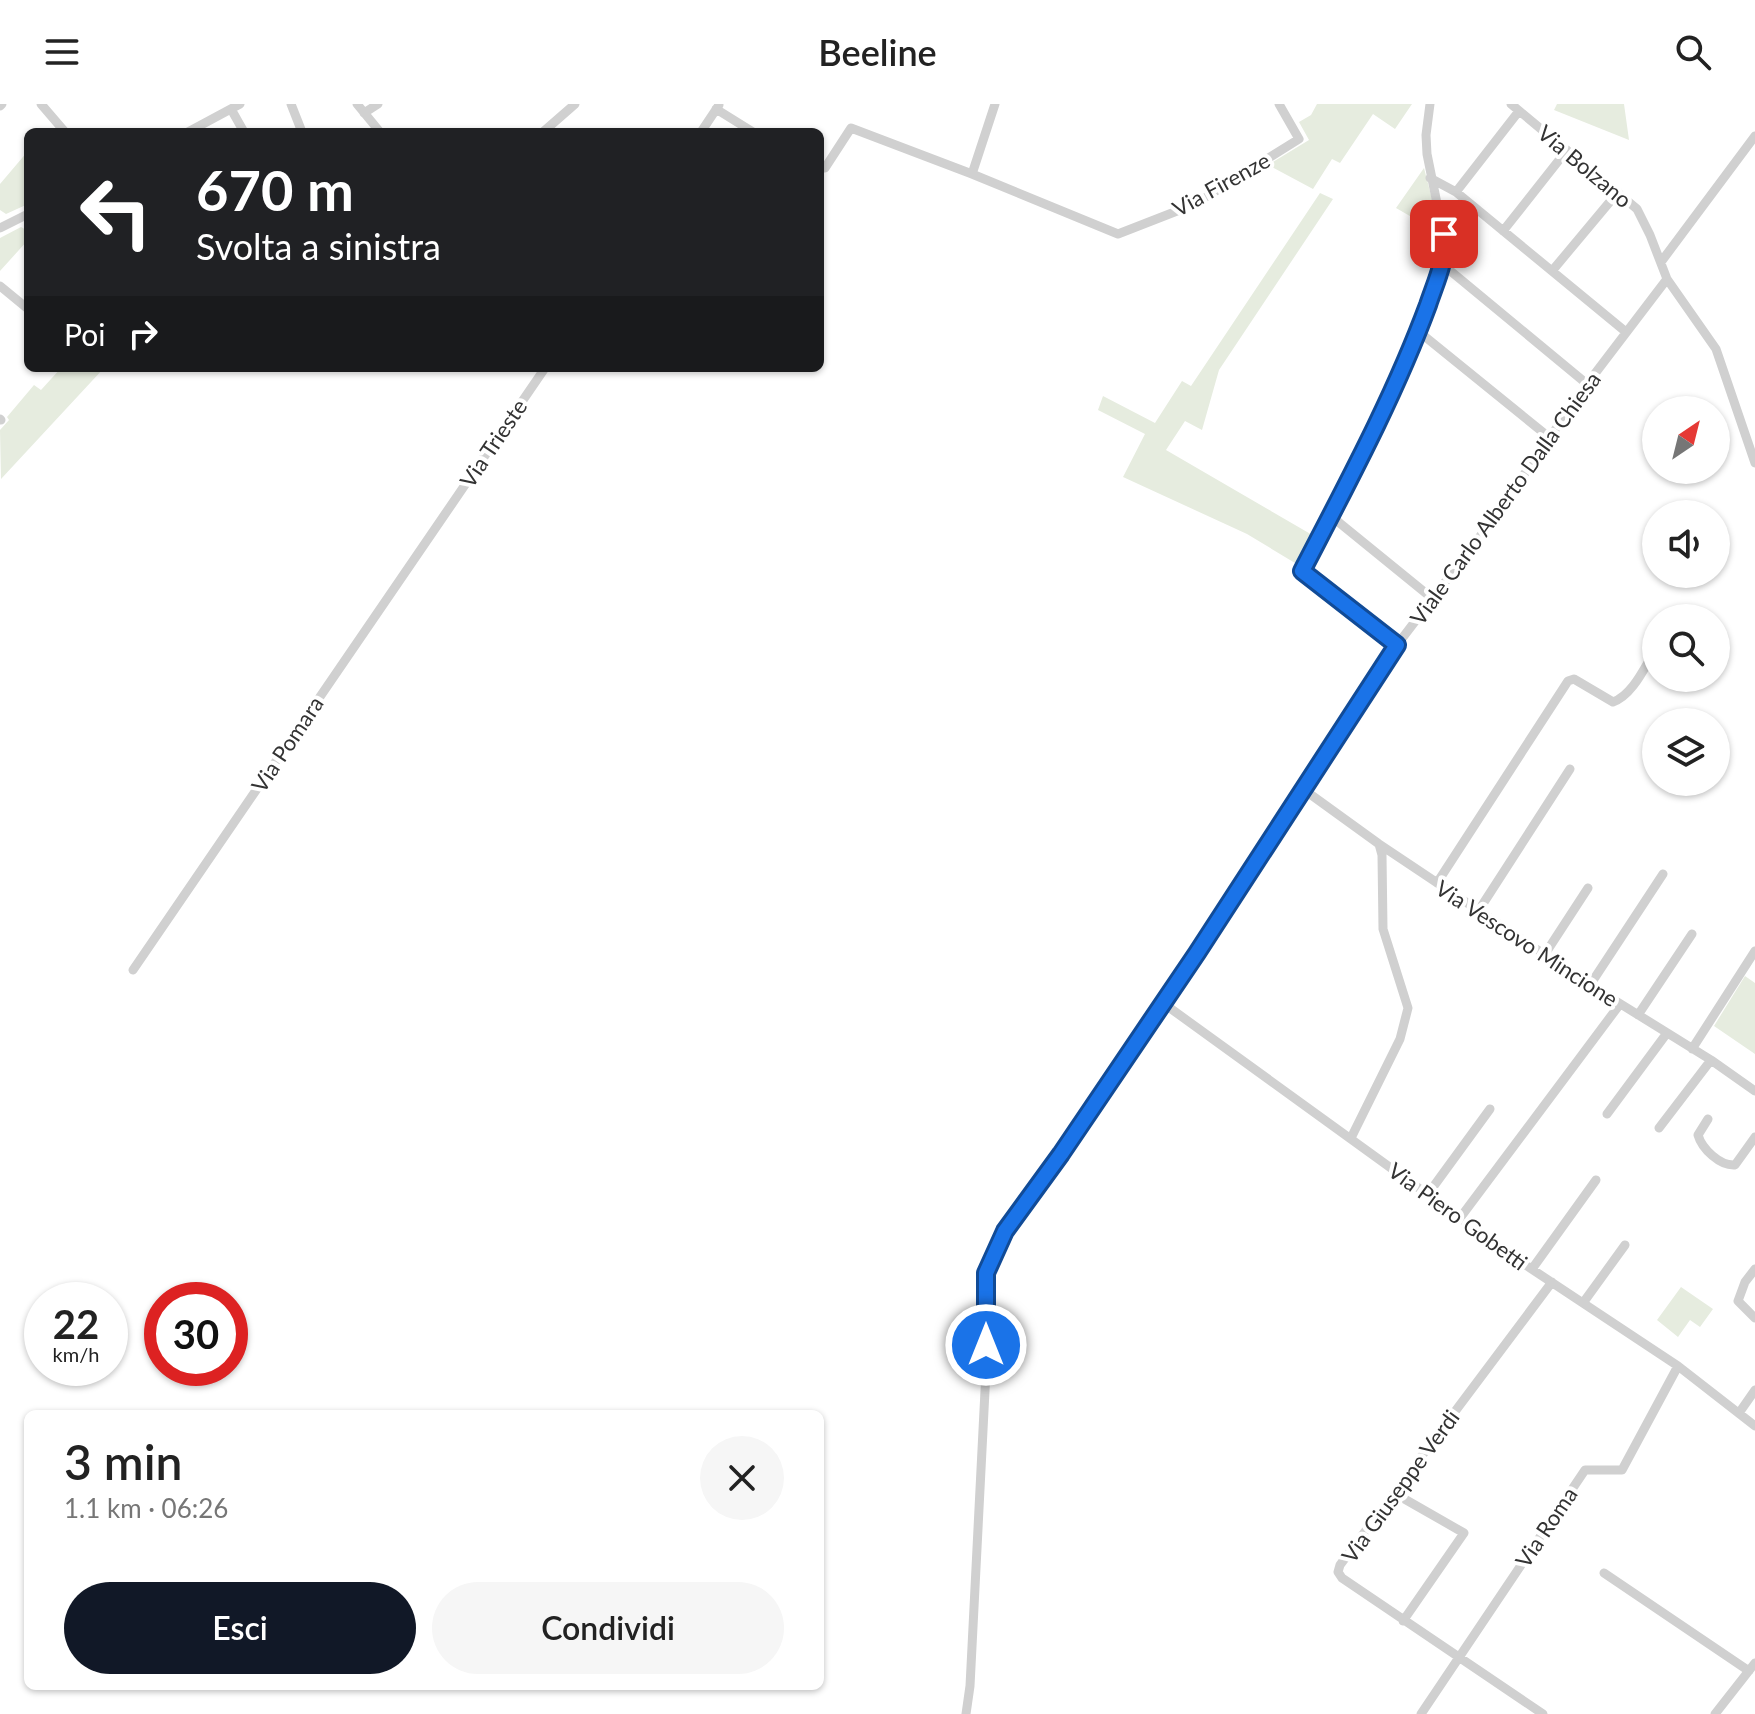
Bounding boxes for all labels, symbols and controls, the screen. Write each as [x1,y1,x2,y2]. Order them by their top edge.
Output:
icon: menu [40,30,84,74]
text: Beeline [818,30,937,74]
icon: search [1671,30,1715,74]
street label: Via Bolzano [1533,119,1637,213]
street label: Via Firenze [1168,146,1274,222]
text: 670 m [196,156,354,223]
icon: left [64,160,168,264]
pin [1410,200,1478,268]
icon: arrive [1422,212,1466,256]
text: Svolta a sinistra [196,224,441,268]
icon: right [121,312,165,356]
text: Poi [64,316,105,352]
street label: Viale Carlo Alberto Dalla Chiesa [1404,366,1606,630]
street label: Via Trieste [454,394,532,492]
north arrow [1642,396,1730,484]
map controls [1642,396,1730,796]
button: sound [1642,500,1730,588]
button: search [1642,604,1730,692]
street label: Via Pomara [245,691,329,797]
button: layers [1642,708,1730,796]
street label: Via Vescovo Mincione [1431,874,1623,1012]
street label: Via Piero Gobetti [1383,1157,1533,1275]
speed limit sign: 30 [144,1282,248,1386]
text: 22 [53,1300,99,1348]
position arrow [944,1303,1028,1387]
text: km/h [53,1342,99,1366]
street label: Via Giuseppe Verdi [1335,1404,1465,1568]
text: 3 min [64,1433,182,1490]
button: close [700,1436,784,1520]
street label: Via Roma [1509,1482,1583,1572]
text: 1.1 km · 06:26 [64,1492,228,1524]
button: Esci [64,1582,416,1674]
button: Condividi [432,1582,784,1674]

